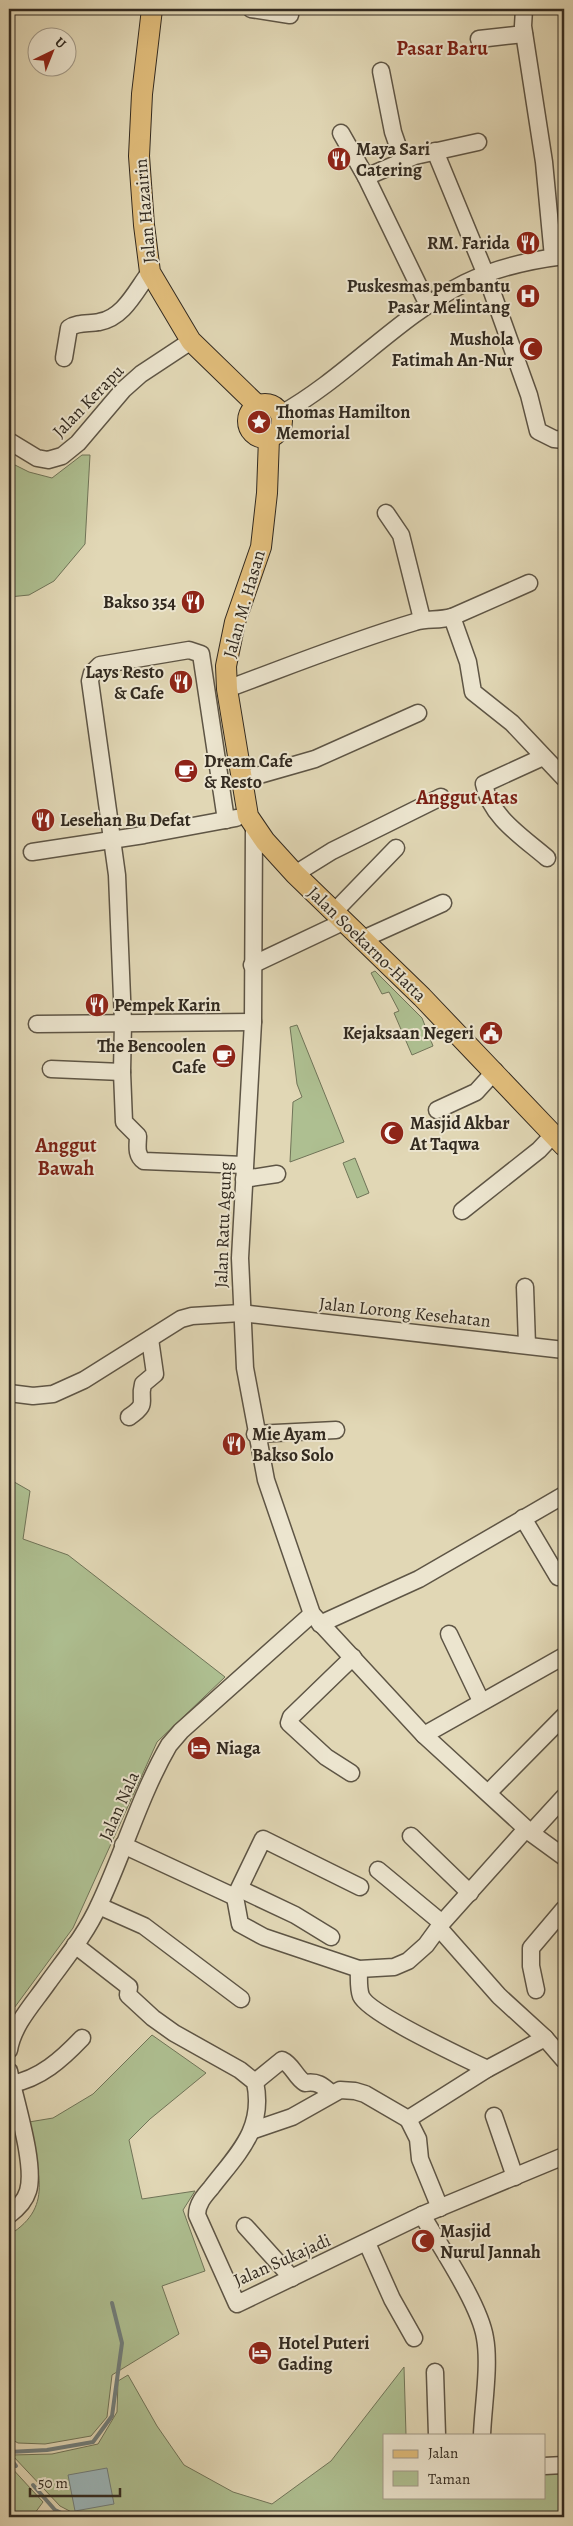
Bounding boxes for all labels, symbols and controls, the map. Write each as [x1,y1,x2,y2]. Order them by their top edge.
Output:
north arrow [28,28,78,78]
text: U [51,33,70,53]
district label: Pasar Baru [396,35,488,62]
place label: Maya Sari Catering [356,137,430,182]
restaurant icon: Maya Sari Catering [326,146,352,172]
street label: Jalan Hazairin [128,157,162,264]
restaurant icon: RM. Farida [515,230,541,256]
place label: RM. Farida [427,231,510,255]
place label: Puskesmas pembantu Pasar Melintang [347,274,511,319]
hospital icon: Puskesmas pembantu Pasar Melintang [515,283,541,309]
place label: Mushola Fatimah An-Nur [392,327,515,372]
mosque icon: Mushola Fatimah An-Nur [518,336,544,362]
street label: Jalan Kerapu [47,359,129,443]
place label: Thomas Hamilton Memorial [276,400,410,445]
place icon: Thomas Hamilton Memorial [246,409,272,435]
street label: Jalan M. Hasan [217,547,271,661]
restaurant icon: Bakso 354 [180,589,206,615]
place label: Bakso 354 [103,590,177,614]
place label: Lays Resto & Cafe [85,660,164,705]
restaurant icon: Lays Resto & Cafe [168,669,194,695]
place label: Dream Cafe & Resto [204,749,293,794]
cafe icon: Dream Cafe & Resto [173,758,199,784]
district label: Anggut Atas [415,784,518,811]
restaurant icon: Lesehan Bu Defat [30,807,56,833]
place label: Lesehan Bu Defat [60,808,191,832]
street label: Jalan Soekarno-Hatta [302,881,432,1008]
restaurant icon: Pempek Karin [84,992,110,1018]
place label: Pempek Karin [114,993,221,1017]
public building icon: Kejaksaan Negeri [478,1020,504,1046]
place label: Kejaksaan Negeri [343,1021,474,1045]
place label: The Bencoolen Cafe [97,1034,206,1079]
cafe icon: The Bencoolen Cafe [211,1043,237,1069]
place label: Masjid Akbar At Taqwa [409,1111,510,1156]
mosque icon: Masjid Akbar At Taqwa [379,1120,405,1146]
district label: Anggut Bawah [34,1132,97,1182]
street label: Jalan Ratu Agung [209,1161,237,1289]
street label: Jalan Lorong Kesehatan [318,1291,492,1333]
place label: Mie Ayam Bakso Solo [252,1422,334,1467]
restaurant icon: Mie Ayam Bakso Solo [221,1431,247,1457]
hotel icon: Niaga [186,1735,212,1761]
place label: Niaga [216,1736,261,1760]
street label: Jalan Nala [93,1767,145,1845]
place label: Masjid Nurul Jannah [440,2219,541,2264]
street label: Jalan Sukajadi [230,2228,334,2292]
mosque icon: Masjid Nurul Jannah [410,2228,436,2254]
place label: Hotel Puteri Gading [278,2331,370,2376]
hotel icon: Hotel Puteri Gading [247,2340,273,2366]
legend [383,2434,546,2498]
text: Jalan [428,2443,458,2463]
scale bar [30,2466,120,2498]
text: Taman [428,2469,470,2489]
text: 50 m [38,2473,68,2493]

